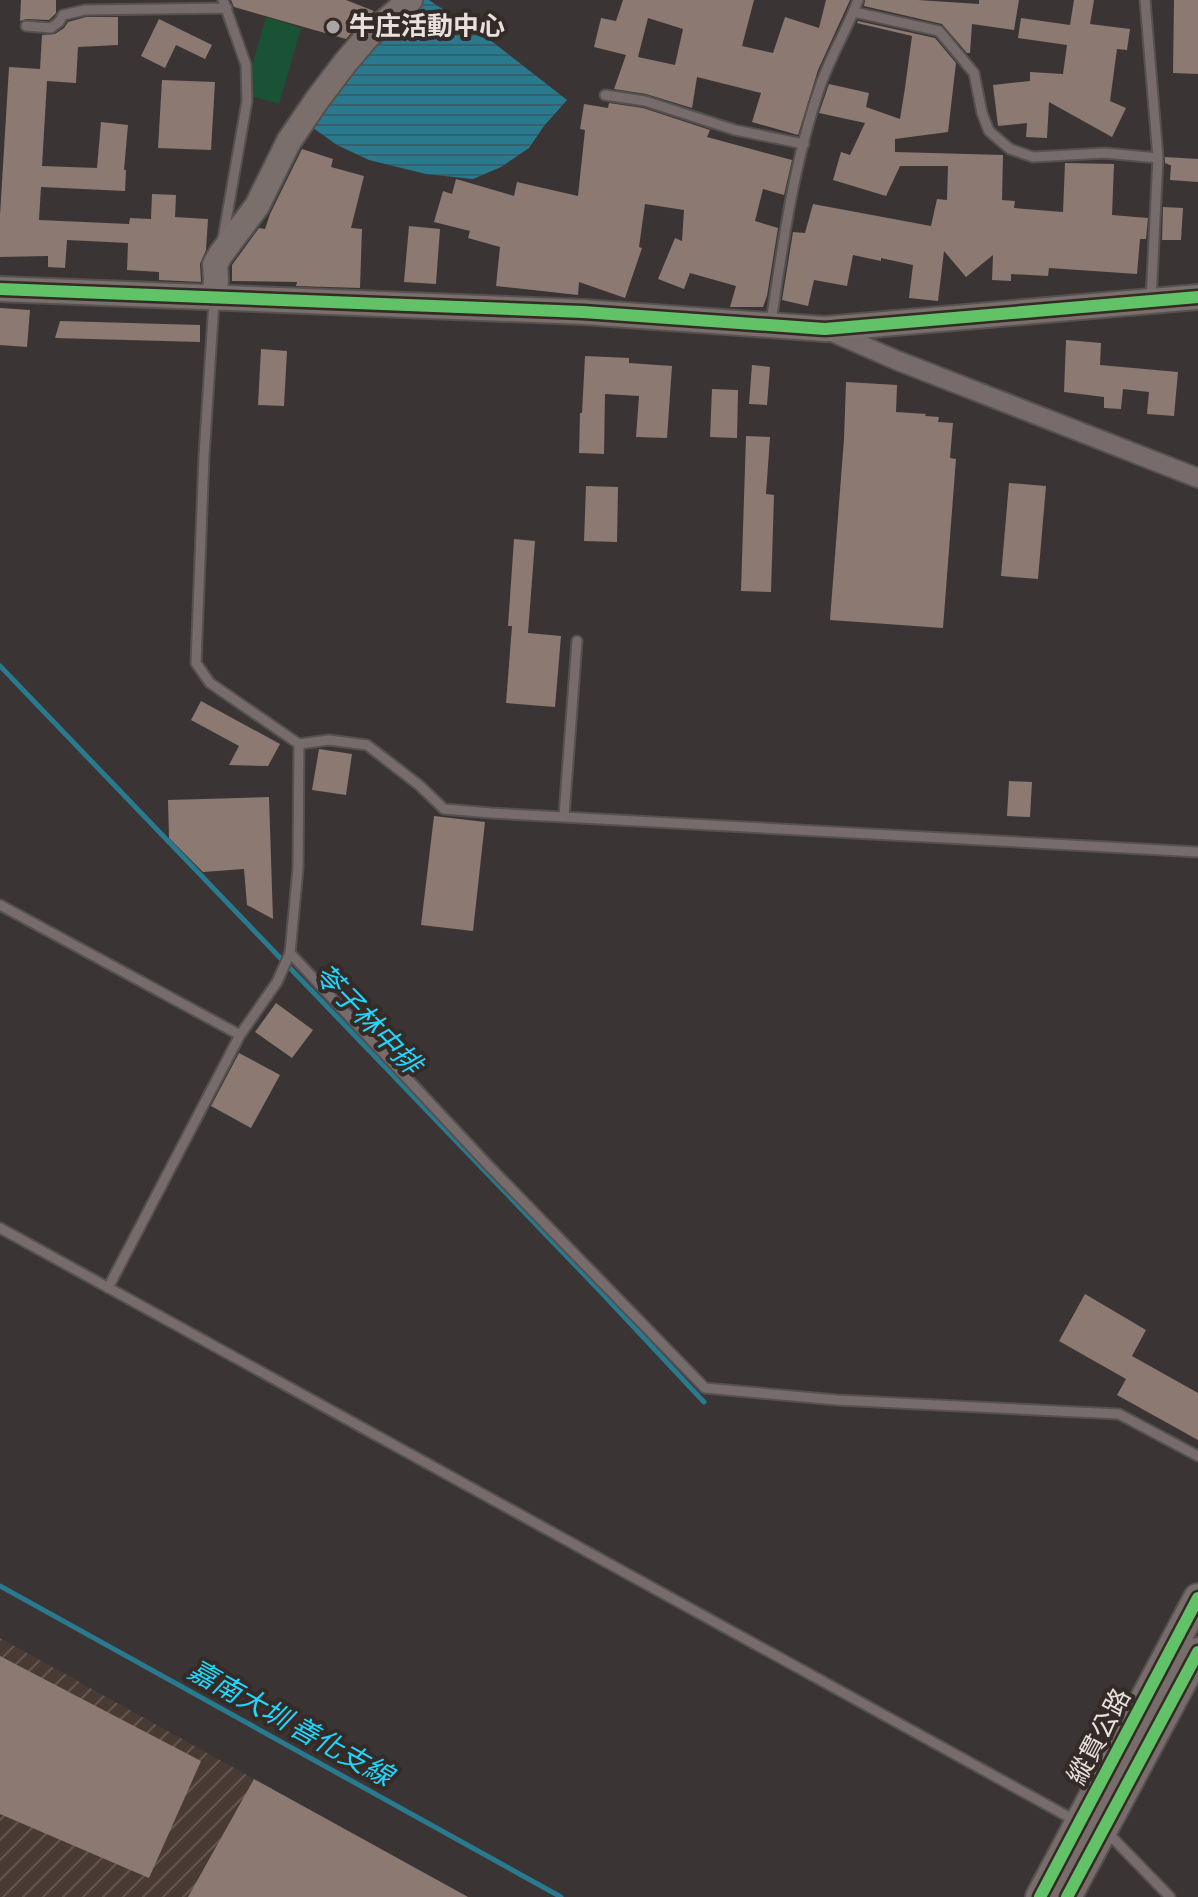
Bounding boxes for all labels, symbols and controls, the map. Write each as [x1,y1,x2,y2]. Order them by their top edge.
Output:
place label: 牛庄活動中心 [349,12,505,43]
marker: 牛庄活動中心 [324,18,342,36]
water label: 苓子林中排 [306,958,430,1085]
water label: 嘉南大圳 善化支線 [182,1654,401,1795]
street label: 縱貫公路 [1062,1684,1138,1790]

